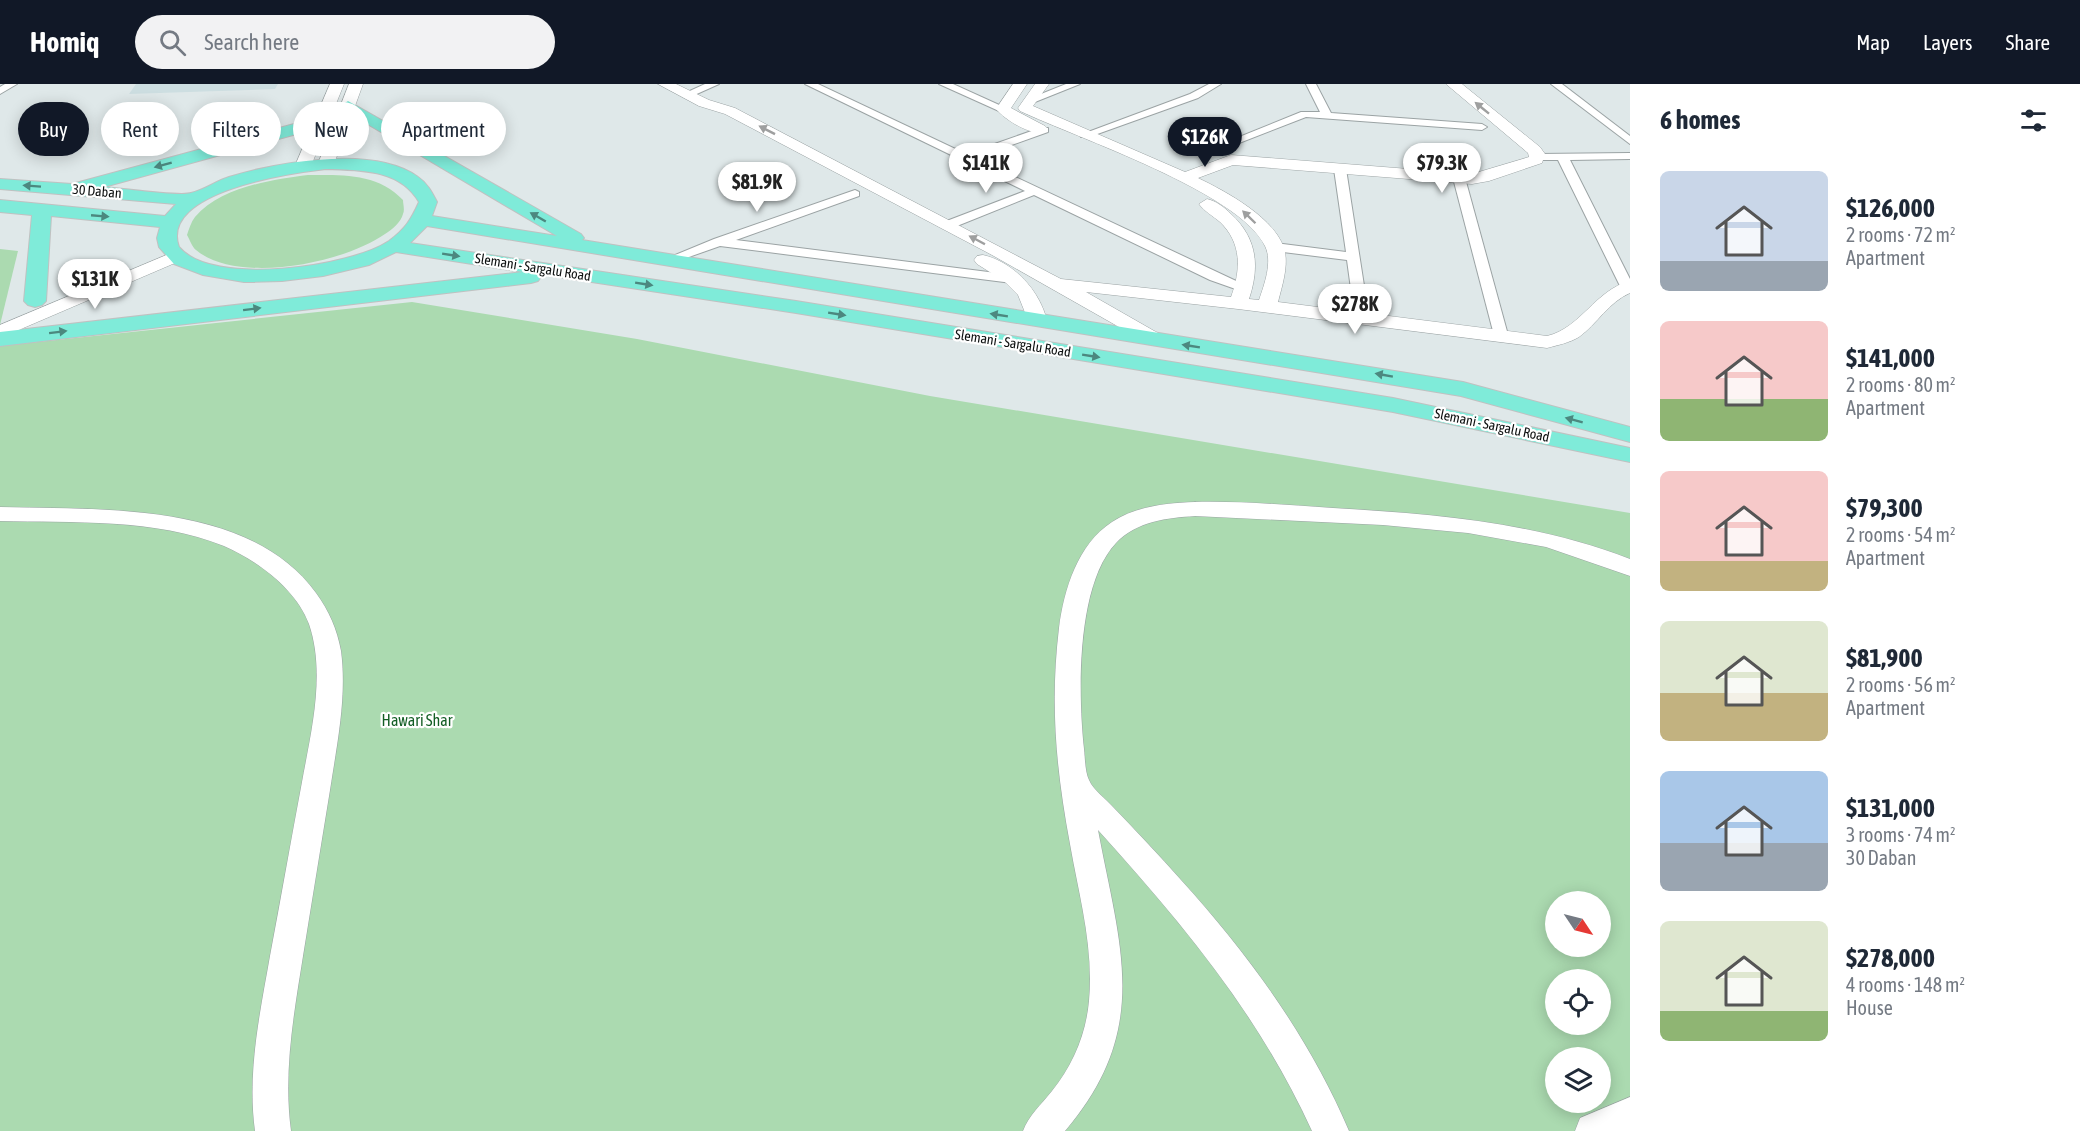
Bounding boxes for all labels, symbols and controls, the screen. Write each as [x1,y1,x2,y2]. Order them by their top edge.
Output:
search box [135,15,555,69]
text: Homiq [30,26,99,58]
icon: search [156,26,189,59]
text: Search here [204,29,299,55]
text: Map [1856,30,1890,54]
text: Layers [1923,30,1973,54]
text: Share [2006,30,2050,54]
chip: Buy [18,102,89,156]
chip: Rent [101,102,179,156]
chip: Filters [191,102,281,156]
chip: New [293,102,369,156]
chip: Apartment [381,102,506,156]
one-way arrow [1475,102,1490,115]
icon: filters [2017,104,2050,137]
text: 6 homes [1660,105,1740,135]
pin: $126K [1163,117,1247,168]
text: $126K [1182,125,1228,148]
one-way arrow [758,126,776,136]
pin: $141K [944,143,1028,194]
pin: $79.3K [1393,143,1491,194]
text: $141K [963,151,1009,174]
text: $79.3K [1417,151,1467,174]
one-way arrow [154,161,172,170]
pin: $81.9K [708,162,806,213]
text: $81.9K [732,170,782,193]
one-way arrow [22,181,41,191]
street label: 30 Daban [72,181,122,201]
text: $126,000 [1846,193,1935,223]
icon: home [1708,195,1780,267]
one-way arrow [1241,210,1256,224]
one-way arrow [91,211,110,221]
one-way arrow [529,212,546,222]
text: 2 rooms · 72 m² [1846,223,1956,246]
one-way arrow [968,235,985,245]
text: Apartment [1846,246,1925,269]
one-way arrow [442,250,461,259]
street label: Slemani - Sargalu Road [474,250,592,284]
pin: $131K [53,259,137,310]
text: $131K [72,267,118,290]
one-way arrow [635,280,654,289]
pin: $278K [1313,284,1397,335]
text: $278K [1332,292,1378,315]
one-way arrow [242,305,261,314]
one-way arrow [827,310,846,319]
one-way arrow [989,310,1008,319]
street label: Slemani - Sargalu Road [954,326,1072,360]
one-way arrow [49,327,68,337]
one-way arrow [1182,341,1201,350]
text: $141,000 [1846,343,1935,373]
icon: home [1708,345,1780,417]
one-way arrow [1082,352,1101,361]
one-way arrow [1374,370,1393,379]
text: 2 rooms · 80 m² [1846,373,1956,396]
text: Apartment [1846,396,1925,419]
street label: Slemani - Sargalu Road [1433,405,1551,445]
one-way arrow [1564,414,1583,424]
text: $79,300 [1846,493,1923,523]
icon: home [1708,495,1780,567]
text: 2 rooms · 54 m² [1846,523,1956,546]
text: Apartment [1846,546,1925,569]
text: $81,900 [1846,643,1923,673]
icon: home [1708,645,1780,717]
text: 2 rooms · 56 m² [1846,673,1956,696]
text: Apartment [1846,696,1925,719]
park label: Hawari Shar [382,711,453,729]
text: $131,000 [1846,793,1935,823]
icon: home [1708,795,1780,867]
text: 3 rooms · 74 m² [1846,823,1956,846]
text: 30 Daban [1846,846,1917,869]
north arrow [1545,891,1611,957]
map controls [1545,891,1611,1113]
text: $278,000 [1846,943,1935,973]
icon: home [1708,945,1780,1017]
button: locate [1545,969,1611,1035]
text: 4 rooms · 148 m² [1846,973,1965,996]
text: House [1846,996,1893,1019]
button: layers [1545,1047,1611,1113]

